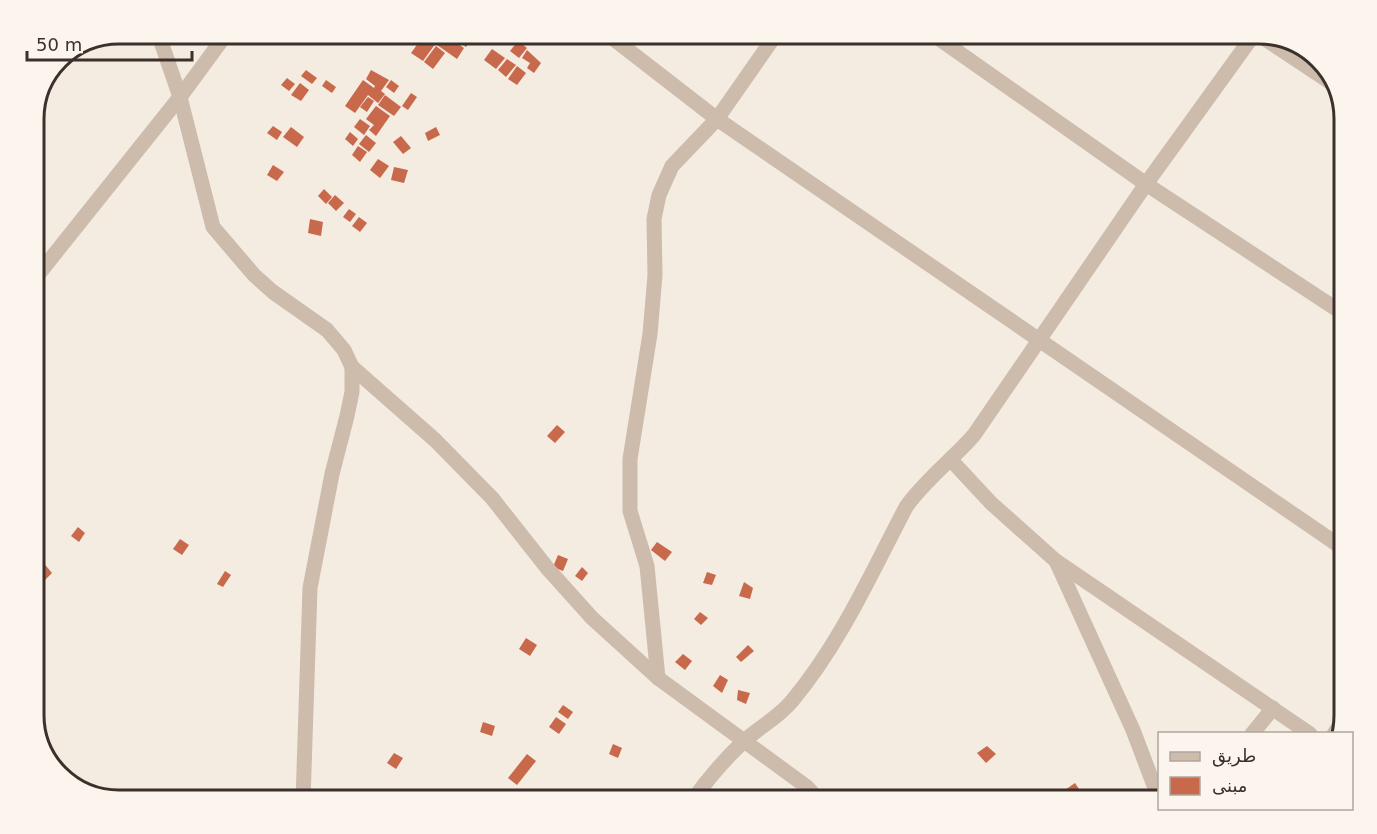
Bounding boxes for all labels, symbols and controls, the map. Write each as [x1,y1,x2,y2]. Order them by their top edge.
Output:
scale bar [27,24,192,62]
text: 50 m [36,34,82,55]
legend [1158,732,1353,810]
text: طريق [1212,745,1256,767]
text: مبنى [1212,775,1248,796]

